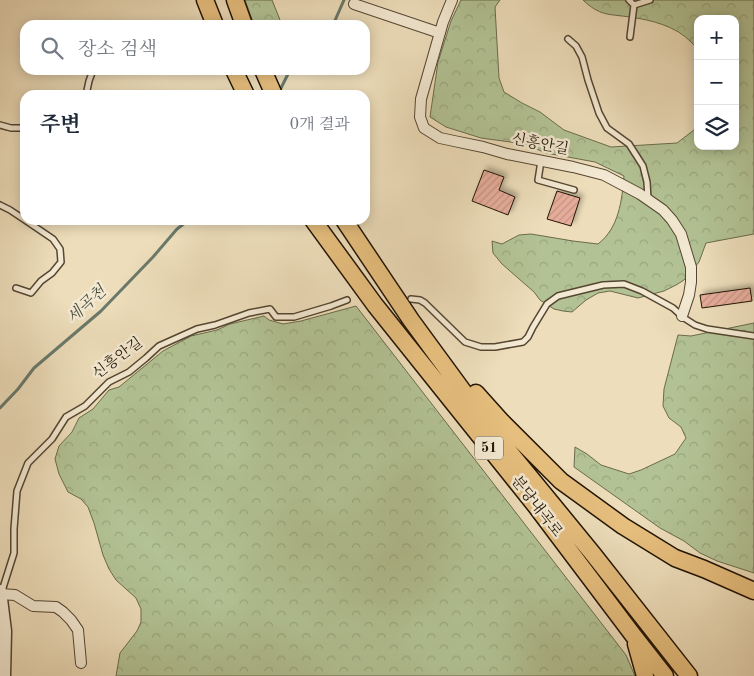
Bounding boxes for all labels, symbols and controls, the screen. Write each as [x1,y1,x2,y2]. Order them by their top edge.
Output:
map controls [694,15,739,150]
button: + [694,15,739,60]
search box [20,20,370,75]
icon: search [38,34,66,62]
text: 장소 검색 [78,41,157,60]
button: − [694,60,739,105]
button: layers [694,105,739,150]
text: 주변 [40,115,81,136]
text: 0개 결과 [290,117,350,133]
street label: 신흥안길 [510,129,570,158]
water label: 세곡천 [63,281,111,327]
street label: 신흥안길 [89,333,146,382]
road number: 51 [475,436,503,459]
street label: 분당내곡로 [508,472,567,541]

